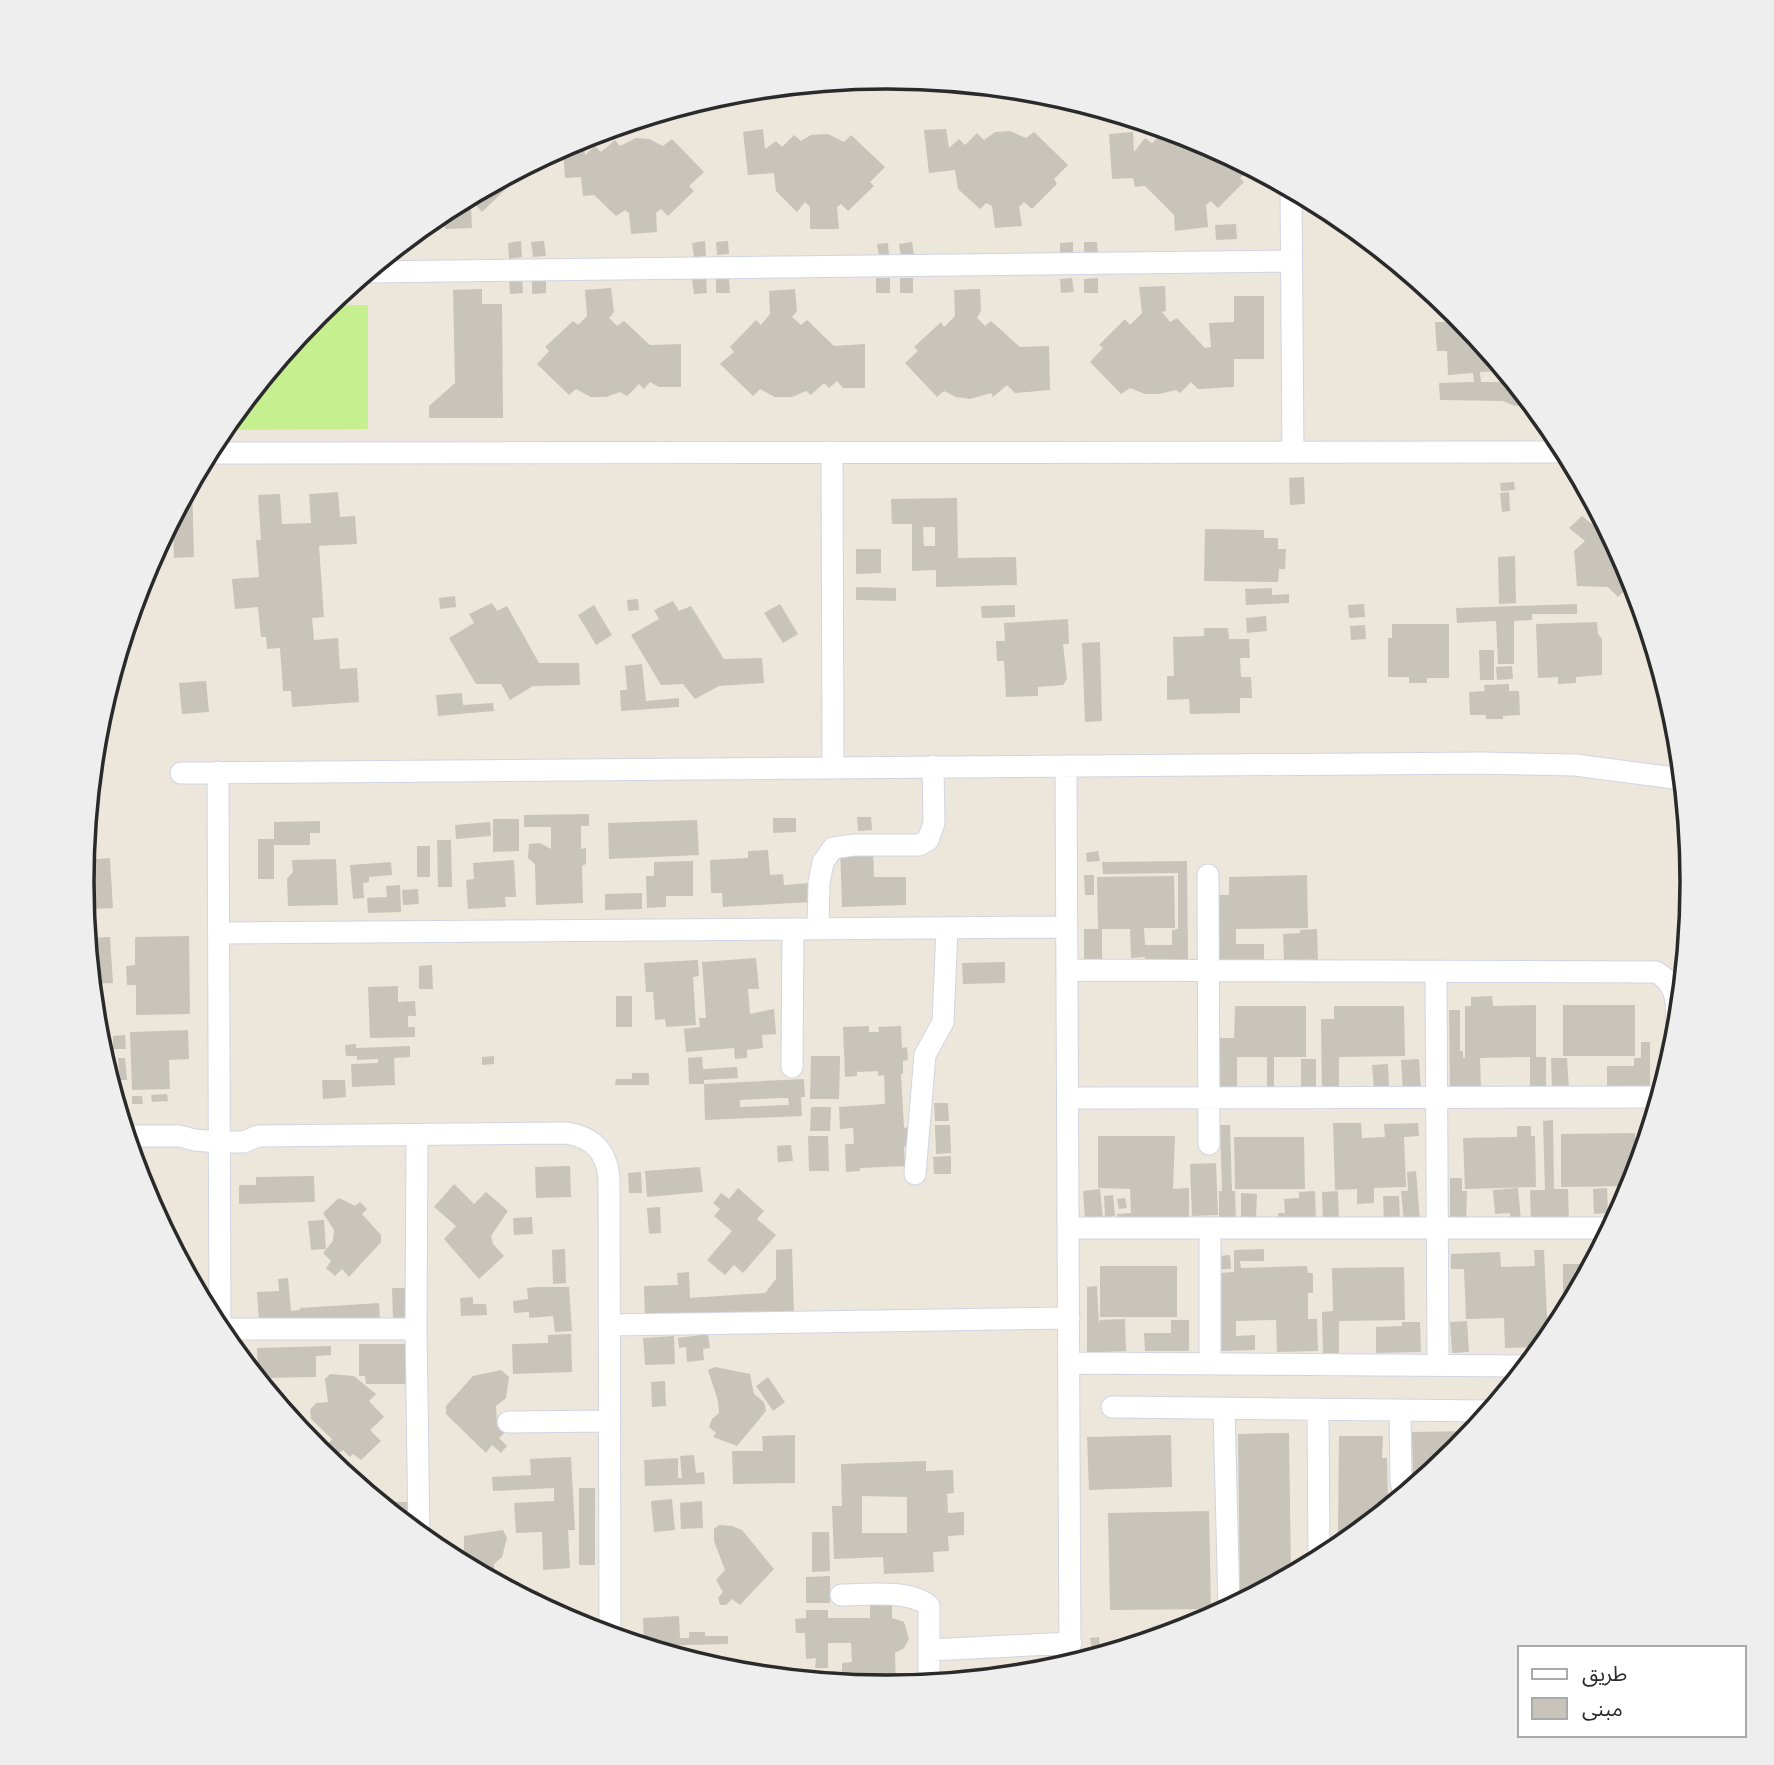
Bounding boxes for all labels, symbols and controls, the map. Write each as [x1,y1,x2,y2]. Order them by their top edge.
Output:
legend [1518,1646,1746,1737]
text: طريق [1582,1662,1627,1687]
text: مبنى [1582,1697,1623,1722]

